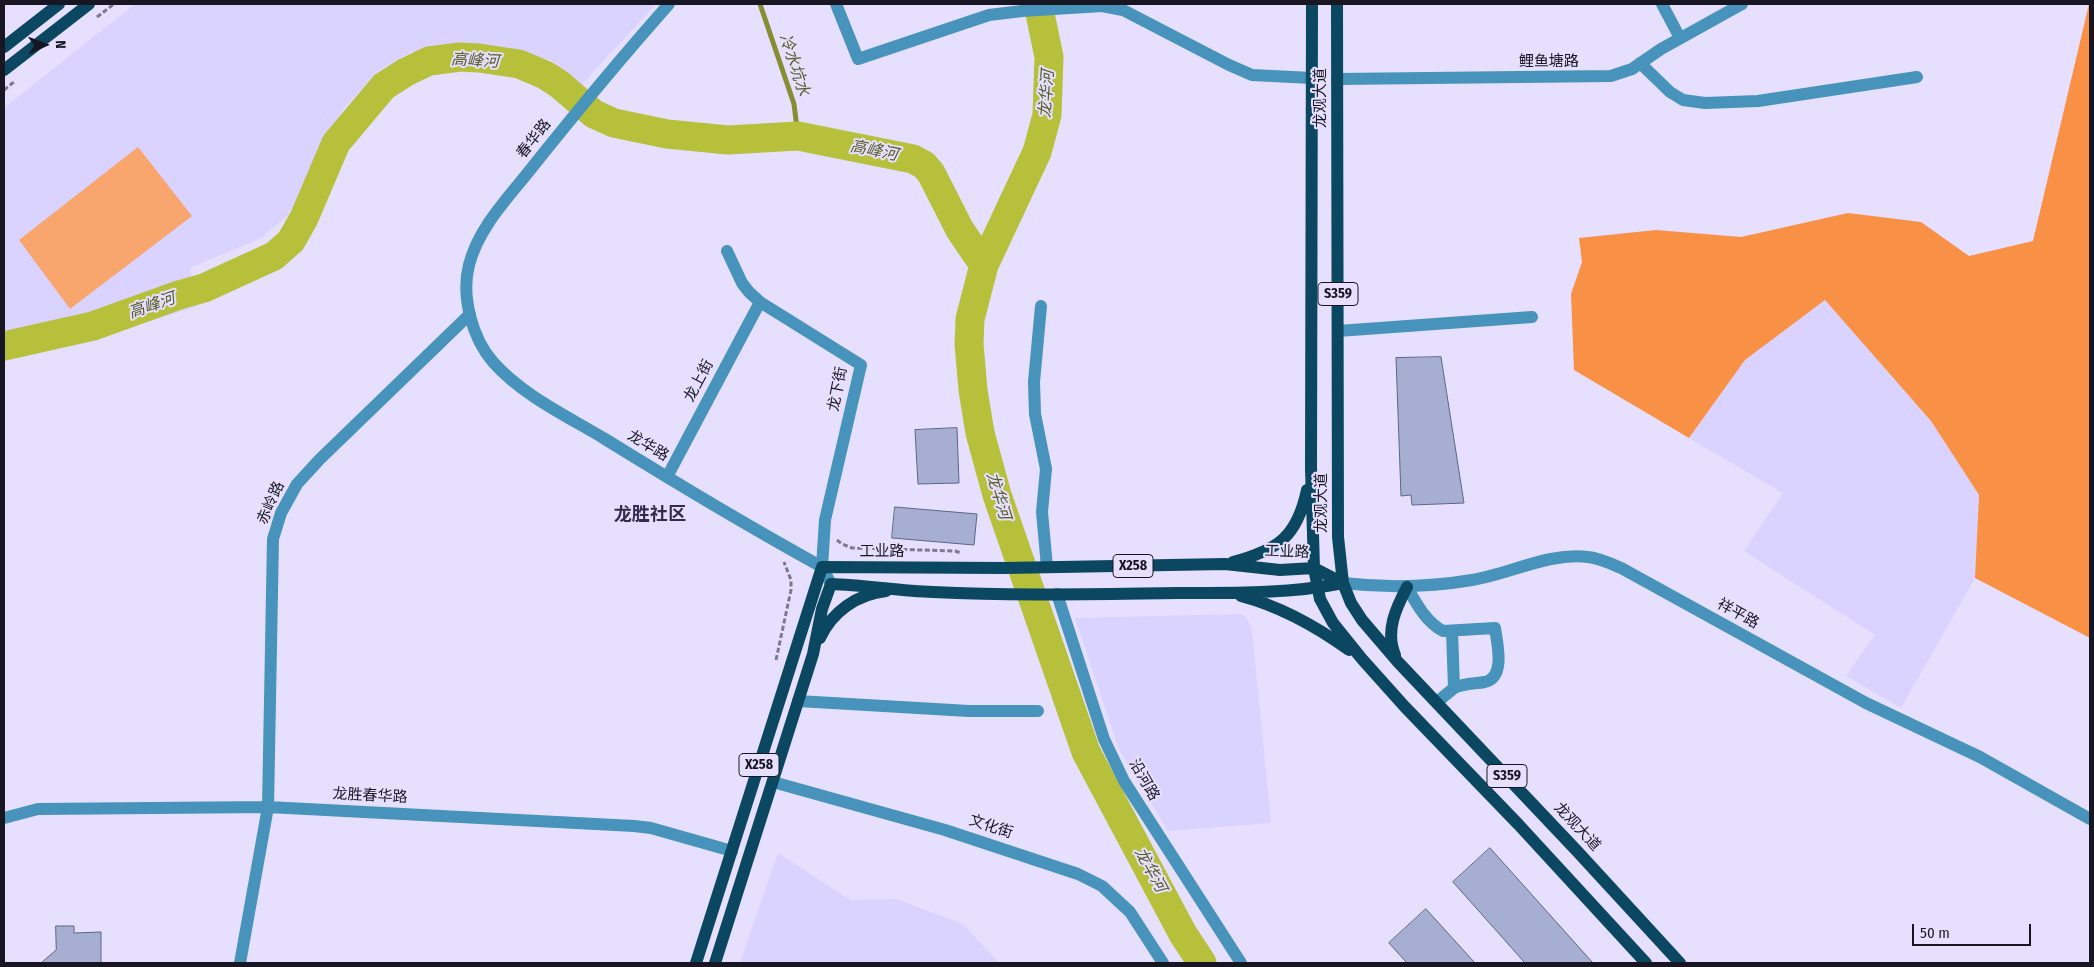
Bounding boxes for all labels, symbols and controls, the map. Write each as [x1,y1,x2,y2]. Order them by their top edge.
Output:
north arrow [20,20,70,70]
water label: 冷水坑水 [775,32,813,98]
text: N [52,40,69,49]
water label: 高峰河 [451,50,499,72]
street label: 鲤鱼塘路 [1519,53,1579,71]
street label: 龙观大道 [1312,68,1330,128]
water label: 龙华河 [1036,69,1058,119]
street label: 春华路 [513,116,555,162]
water label: 高峰河 [849,137,899,165]
road number: S359 [1318,282,1358,306]
water label: 高峰河 [126,289,178,323]
street label: 龙上街 [680,357,718,405]
street label: 龙下街 [825,365,851,413]
street label: 龙华路 [624,427,672,465]
water label: 龙华河 [982,470,1014,522]
street label: 龙观大道 [1313,473,1331,533]
street label: 赤岭路 [254,479,288,527]
district label: 龙胜社区 [614,504,686,526]
street label: 工业路 [1264,542,1310,562]
street label: 工业路 [860,543,904,561]
road number: X258 [1113,554,1153,578]
street label: 祥平路 [1714,595,1762,633]
road number: X258 [739,754,779,776]
street label: 沿河路 [1125,756,1163,804]
road number: S359 [1487,764,1527,788]
street label: 龙胜春华路 [332,785,408,807]
street label: 龙观大道 [1550,799,1604,855]
street label: 文化街 [967,811,1015,843]
water label: 龙华河 [1130,844,1170,896]
scale bar [1914,914,2033,946]
text: 50 m [1920,924,1950,942]

